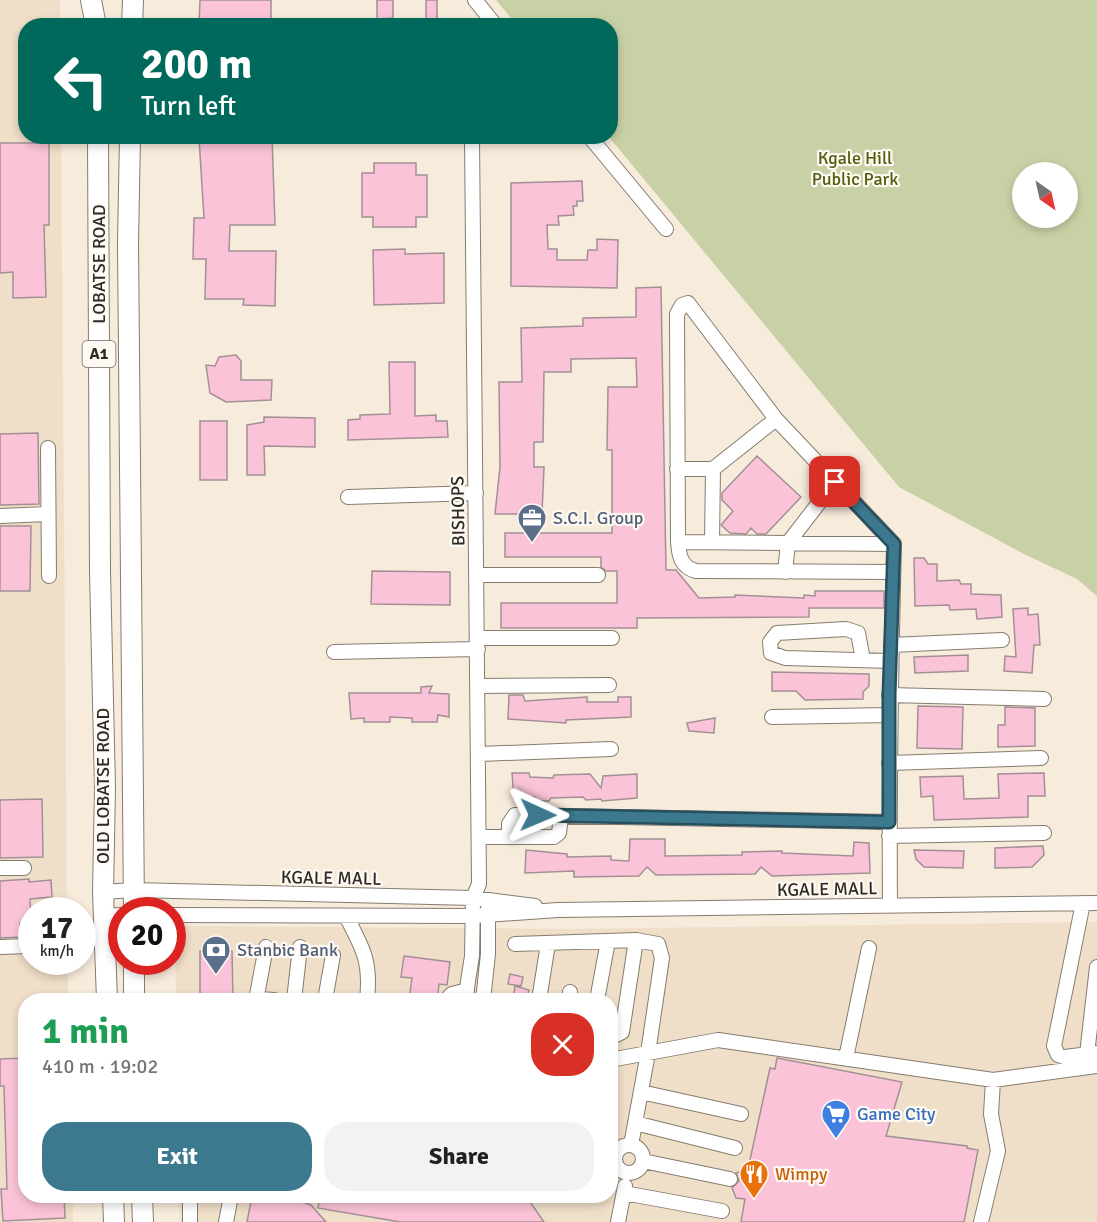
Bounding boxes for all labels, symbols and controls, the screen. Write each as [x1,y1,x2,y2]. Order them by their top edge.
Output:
text: 200 m [141,39,252,90]
icon: left [42,42,120,120]
text: Turn left [141,90,236,123]
park label: Kgale Hill Public Park [812,147,898,190]
north arrow [1012,162,1078,228]
map controls [1012,162,1078,228]
street label: LOBATSE ROAD [88,204,110,324]
road number: A1 [82,341,116,367]
pin [809,456,860,507]
icon: arrive [818,465,851,498]
street label: BISHOPS [446,476,470,546]
office icon: S.C.I. Group [516,502,548,544]
place label: S.C.I. Group [553,507,643,529]
street label: OLD LOBATSE ROAD [92,708,114,864]
position arrow [506,783,570,847]
street label: KGALE MALL [281,866,381,890]
street label: KGALE MALL [777,877,877,901]
speed limit sign: 20 [108,897,186,975]
text: 17 [41,910,73,947]
bank icon: Stanbic Bank [200,934,232,976]
place label: Stanbic Bank [237,939,338,961]
text: km/h [40,942,74,960]
text: 1 min [42,1009,129,1054]
button: close [531,1013,594,1076]
text: 410 m · 19:02 [42,1054,158,1079]
supermarket icon: Game City [820,1098,852,1140]
place label: Game City [857,1103,936,1125]
button: Exit [42,1122,312,1191]
button: Share [324,1122,594,1191]
restaurant icon: Wimpy [738,1158,770,1200]
place label: Wimpy [775,1163,828,1185]

